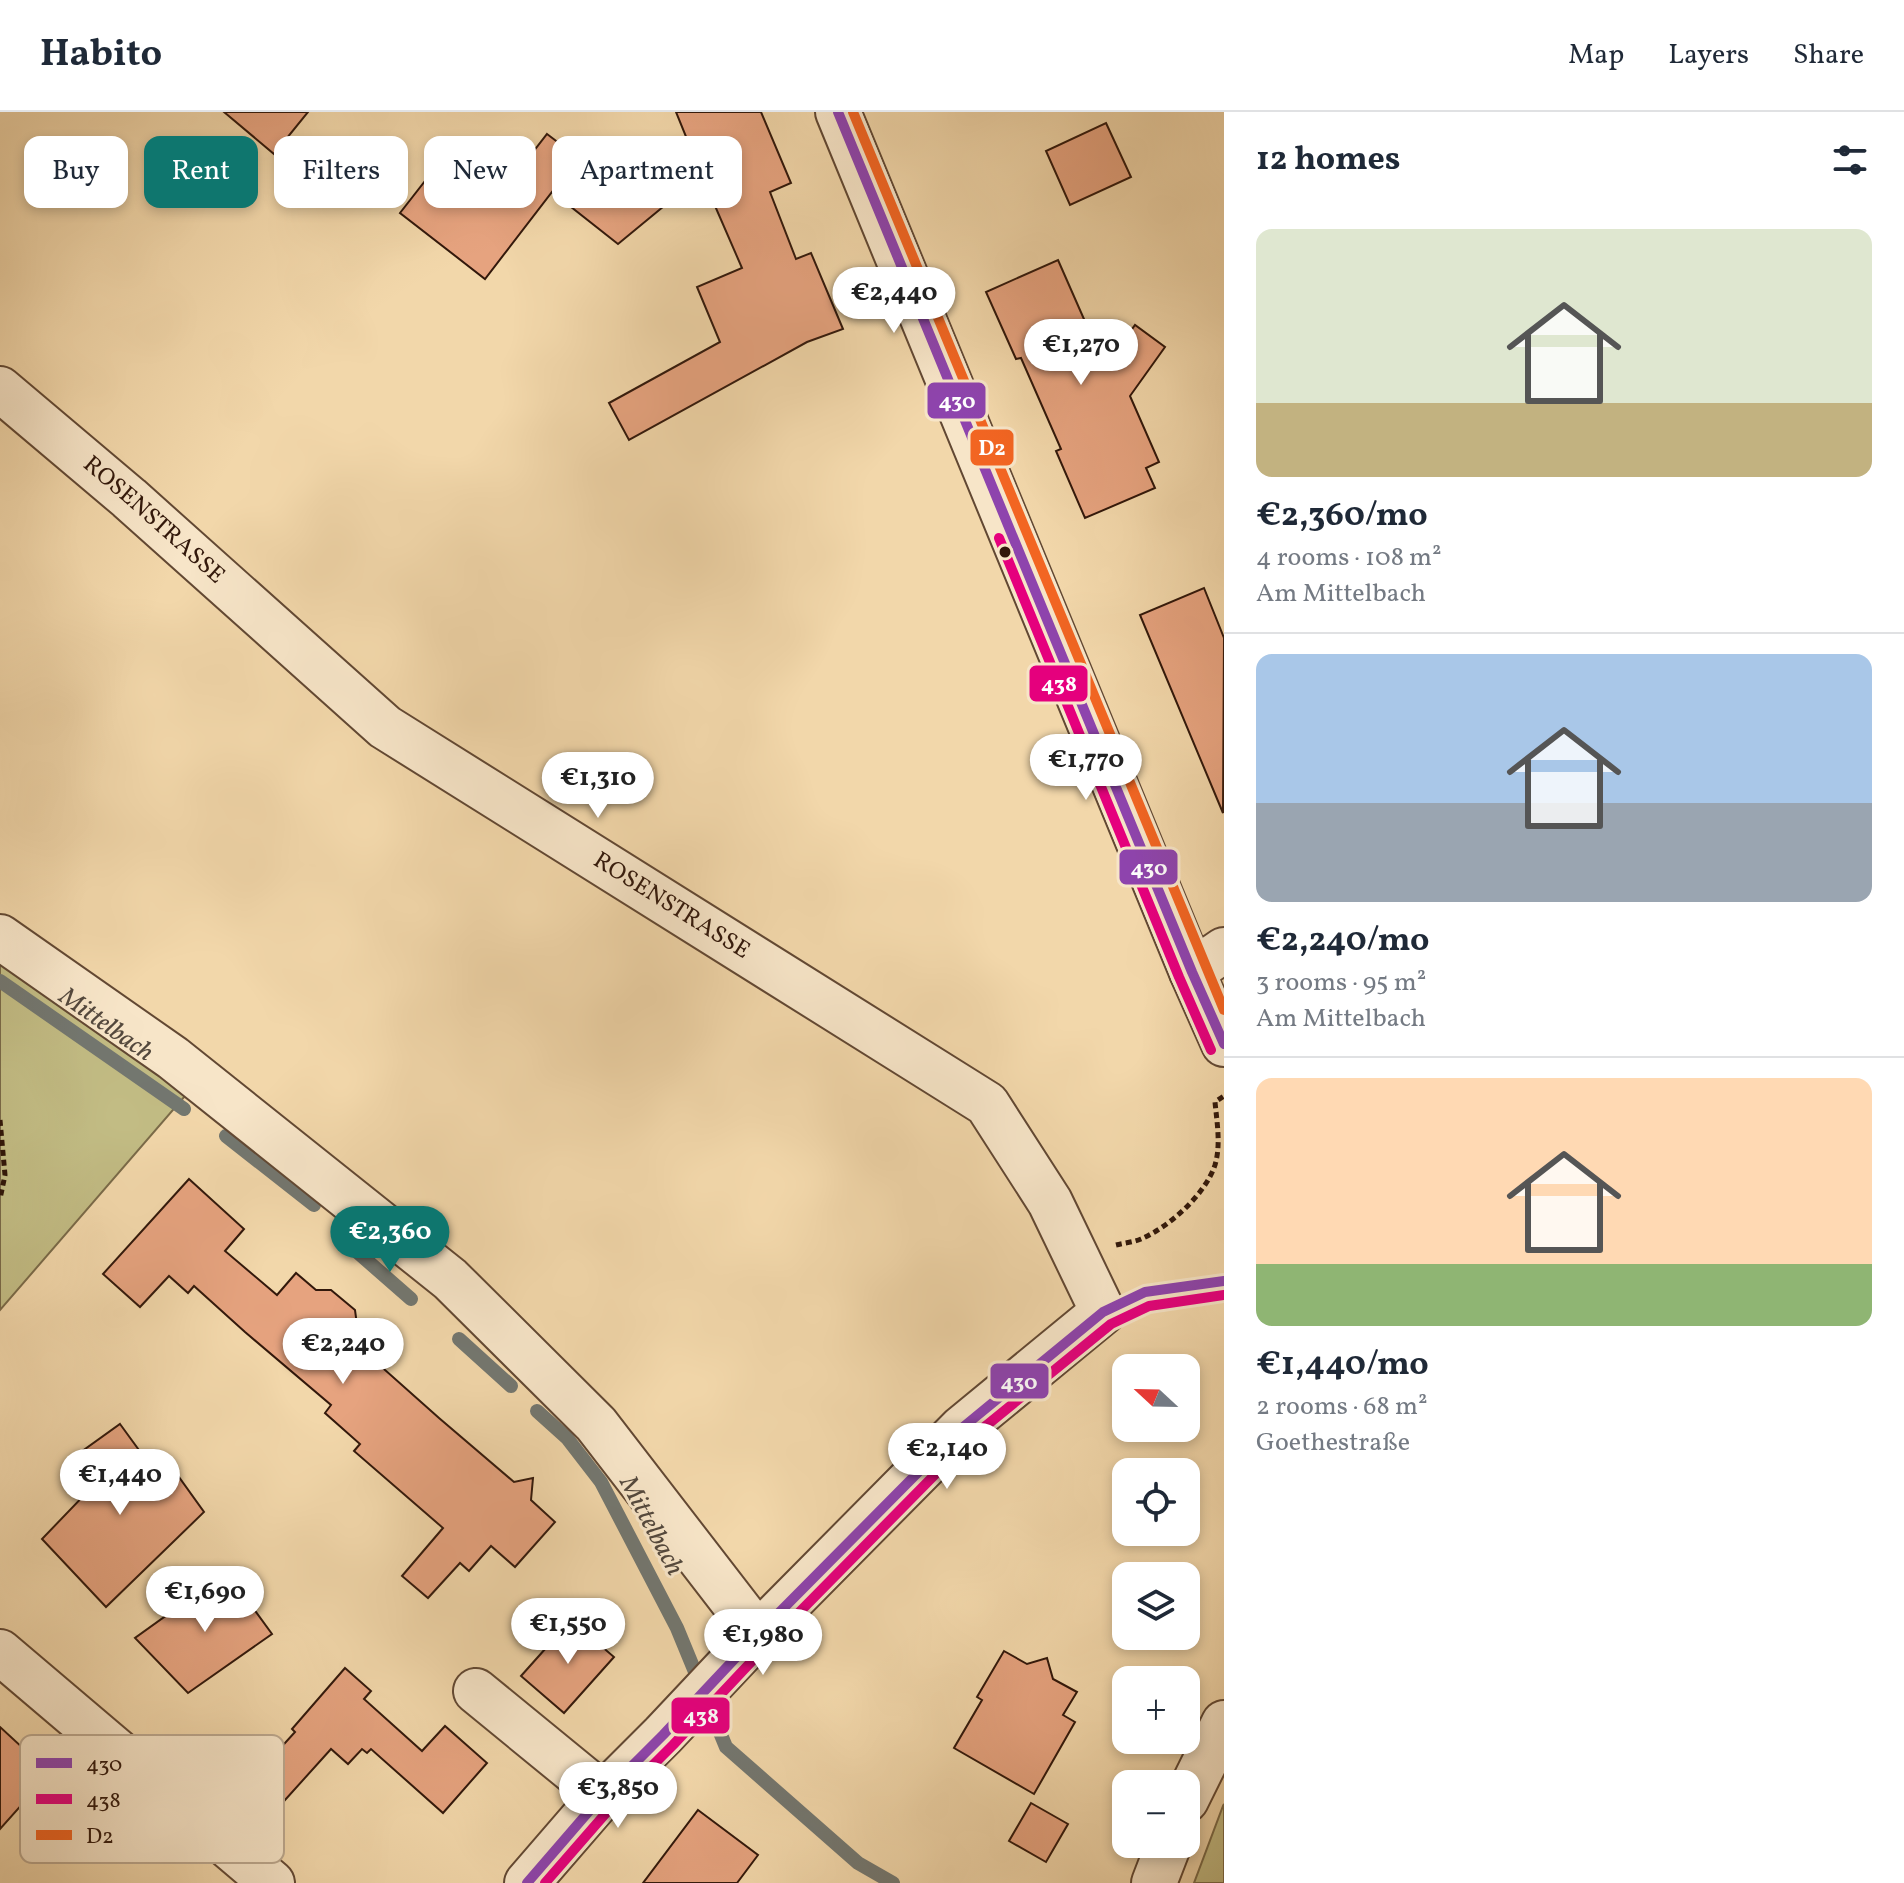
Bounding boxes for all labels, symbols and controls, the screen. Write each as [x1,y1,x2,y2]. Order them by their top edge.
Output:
text: Habito [40,29,162,82]
text: Map [1568,36,1624,75]
text: Layers [1668,36,1749,75]
text: Share [1793,36,1864,75]
chip: Buy [24,136,128,208]
chip: Rent [144,136,258,208]
chip: Filters [274,136,408,208]
chip: New [424,136,536,208]
chip: Apartment [552,136,742,208]
text: 12 homes [1256,137,1400,184]
icon: filters [1828,138,1872,182]
pin: €2,440 [829,267,959,335]
text: €2,440 [850,275,938,311]
icon: home [1492,281,1636,425]
pin: €1,270 [1016,319,1146,387]
text: €1,270 [1042,327,1120,363]
line badge: 430 [926,381,987,420]
text: 430 [938,387,976,418]
line badge: D2 [969,428,1015,467]
text: D2 [978,434,1006,465]
street label: ROSENSTRASSE [75,448,232,593]
text: €2,360/mo [1256,493,1428,540]
text: 4 rooms · 108 m² [1256,540,1442,576]
unlabelled marker [997,544,1013,560]
text: Am Mittelbach [1256,576,1426,612]
line badge: 438 [1028,664,1089,703]
text: 438 [1041,670,1077,701]
icon: home [1492,706,1636,850]
pin: €1,770 [1021,734,1151,802]
text: €1,770 [1048,742,1124,778]
pin: €1,310 [533,752,663,820]
text: €1,310 [560,760,636,796]
street label: ROSENSTRASSE [586,844,756,968]
line badge: 430 [1118,848,1179,886]
text: 430 [1130,854,1168,885]
text: €2,240/mo [1256,918,1429,965]
text: 3 rooms · 95 m² [1256,965,1426,1001]
water label: Mittelbach [51,979,161,1071]
text: Am Mittelbach [1256,1001,1426,1037]
icon: home [1492,1130,1636,1274]
pin: €2,360 [325,1206,455,1274]
text: €2,360 [348,1214,432,1250]
pin: €2,240 [278,1318,408,1386]
text: €2,240 [301,1326,385,1362]
text: €1,440/mo [1256,1342,1429,1389]
north arrow [1112,1354,1200,1442]
map controls [1112,1354,1200,1858]
line badge: 430 [989,1362,1050,1400]
text: 430 [1000,1368,1038,1399]
text: 2 rooms · 68 m² [1256,1389,1428,1425]
pin: €2,140 [882,1423,1012,1491]
text: Goethestraße [1256,1425,1410,1461]
text: €2,140 [906,1431,988,1467]
pin: €1,440 [55,1449,185,1517]
text: €1,440 [78,1457,162,1493]
button: locate [1112,1458,1200,1546]
water label: Mittelbach [609,1469,692,1582]
button: layers [1112,1562,1200,1650]
pin: €1,690 [140,1566,270,1634]
text: €1,690 [164,1574,246,1610]
pin: €1,550 [503,1598,633,1666]
text: €1,550 [529,1606,607,1642]
pin: €1,980 [698,1609,828,1677]
text: €1,980 [722,1617,804,1653]
button: + [1112,1666,1200,1754]
line badge: 438 [670,1696,731,1735]
text: 438 [683,1702,719,1733]
legend [20,1735,284,1863]
text: 430 [86,1750,122,1781]
pin: €3,850 [553,1762,683,1830]
text: €3,850 [577,1770,659,1806]
button: − [1112,1770,1200,1858]
text: 438 [86,1786,121,1817]
text: D2 [86,1822,114,1853]

